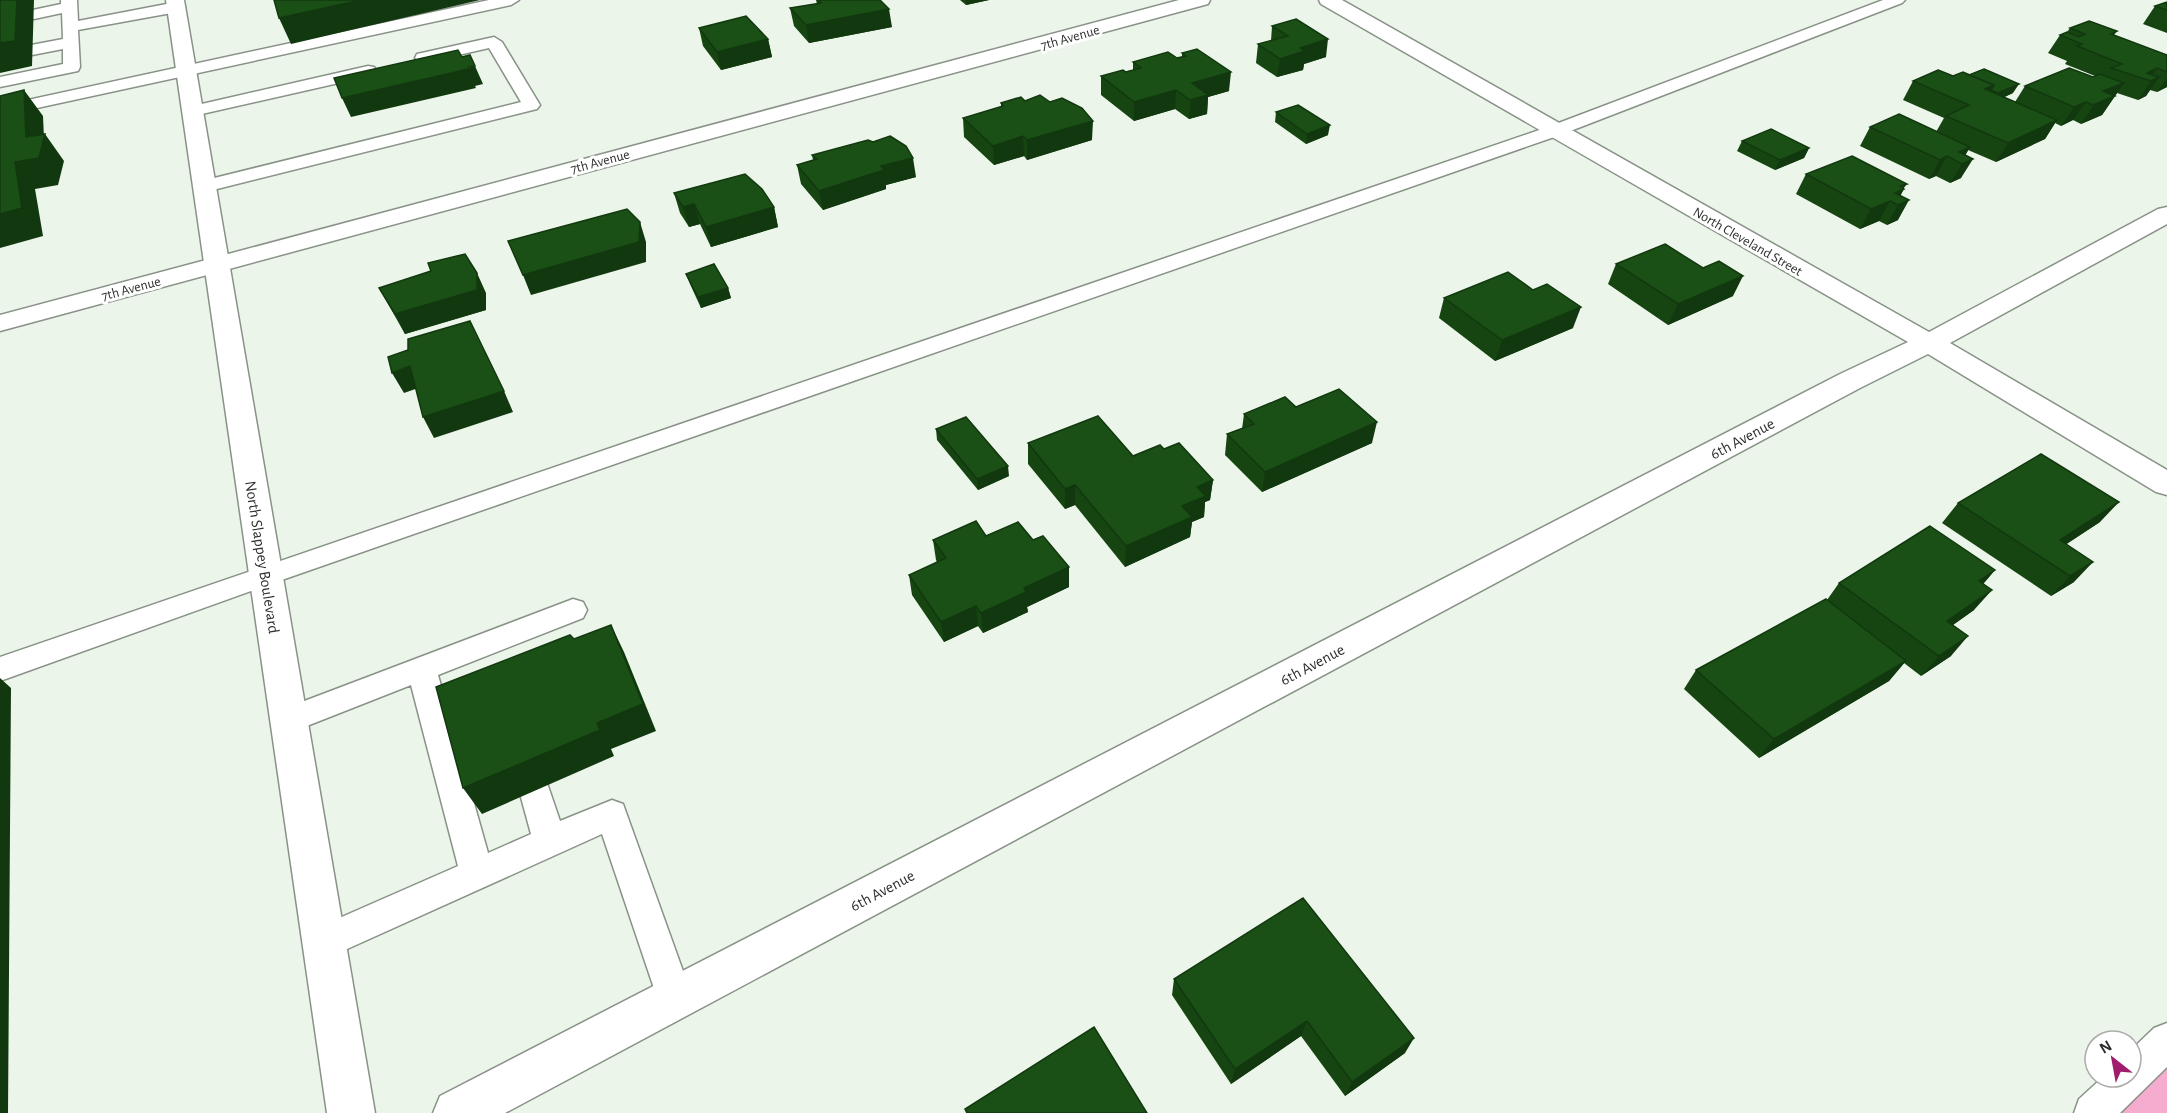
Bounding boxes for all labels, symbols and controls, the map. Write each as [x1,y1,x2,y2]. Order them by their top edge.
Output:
street label: 7th Avenue [1039,23,1101,53]
street label: 7th Avenue [569,147,631,177]
street label: North Cleveland Street [1691,205,1805,279]
street label: 7th Avenue [100,274,162,304]
street label: 6th Avenue [1708,415,1777,462]
street label: North Slappey Boulevard [241,480,282,635]
street label: 6th Avenue [1278,641,1347,688]
street label: 6th Avenue [848,867,917,914]
north arrow [2083,1029,2143,1089]
text: N [2097,1037,2115,1057]

